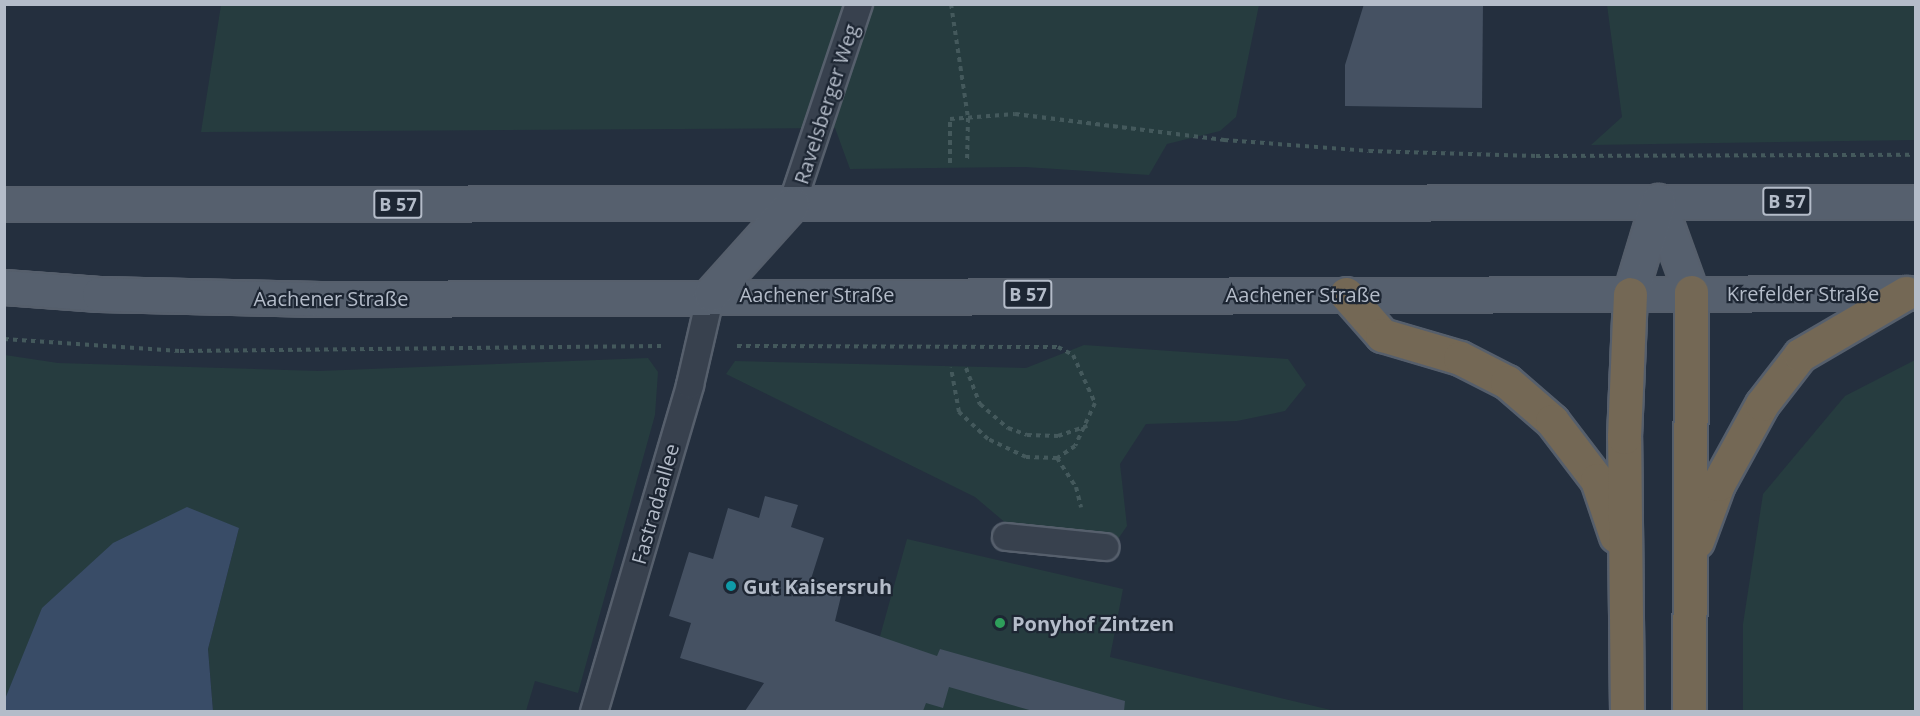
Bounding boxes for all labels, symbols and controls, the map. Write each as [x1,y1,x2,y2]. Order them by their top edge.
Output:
street label: Ravelsberger Weg [789,21,863,187]
road number: B 57 [1762,186,1812,216]
road number: B 57 [372,189,424,219]
road number: B 57 [1002,279,1054,309]
street label: Krefelder Straße [1727,281,1879,305]
street label: Aachener Straße [740,282,894,306]
street label: Aachener Straße [1226,282,1380,306]
street label: Aachener Straße [254,286,408,310]
street label: Fastradaallee [626,441,684,567]
place label: Gut Kaisersruh [743,574,892,598]
marker: Gut Kaisersruh [724,579,738,593]
place label: Ponyhof Zintzen [1012,611,1174,635]
marker: Ponyhof Zintzen [993,616,1007,630]

